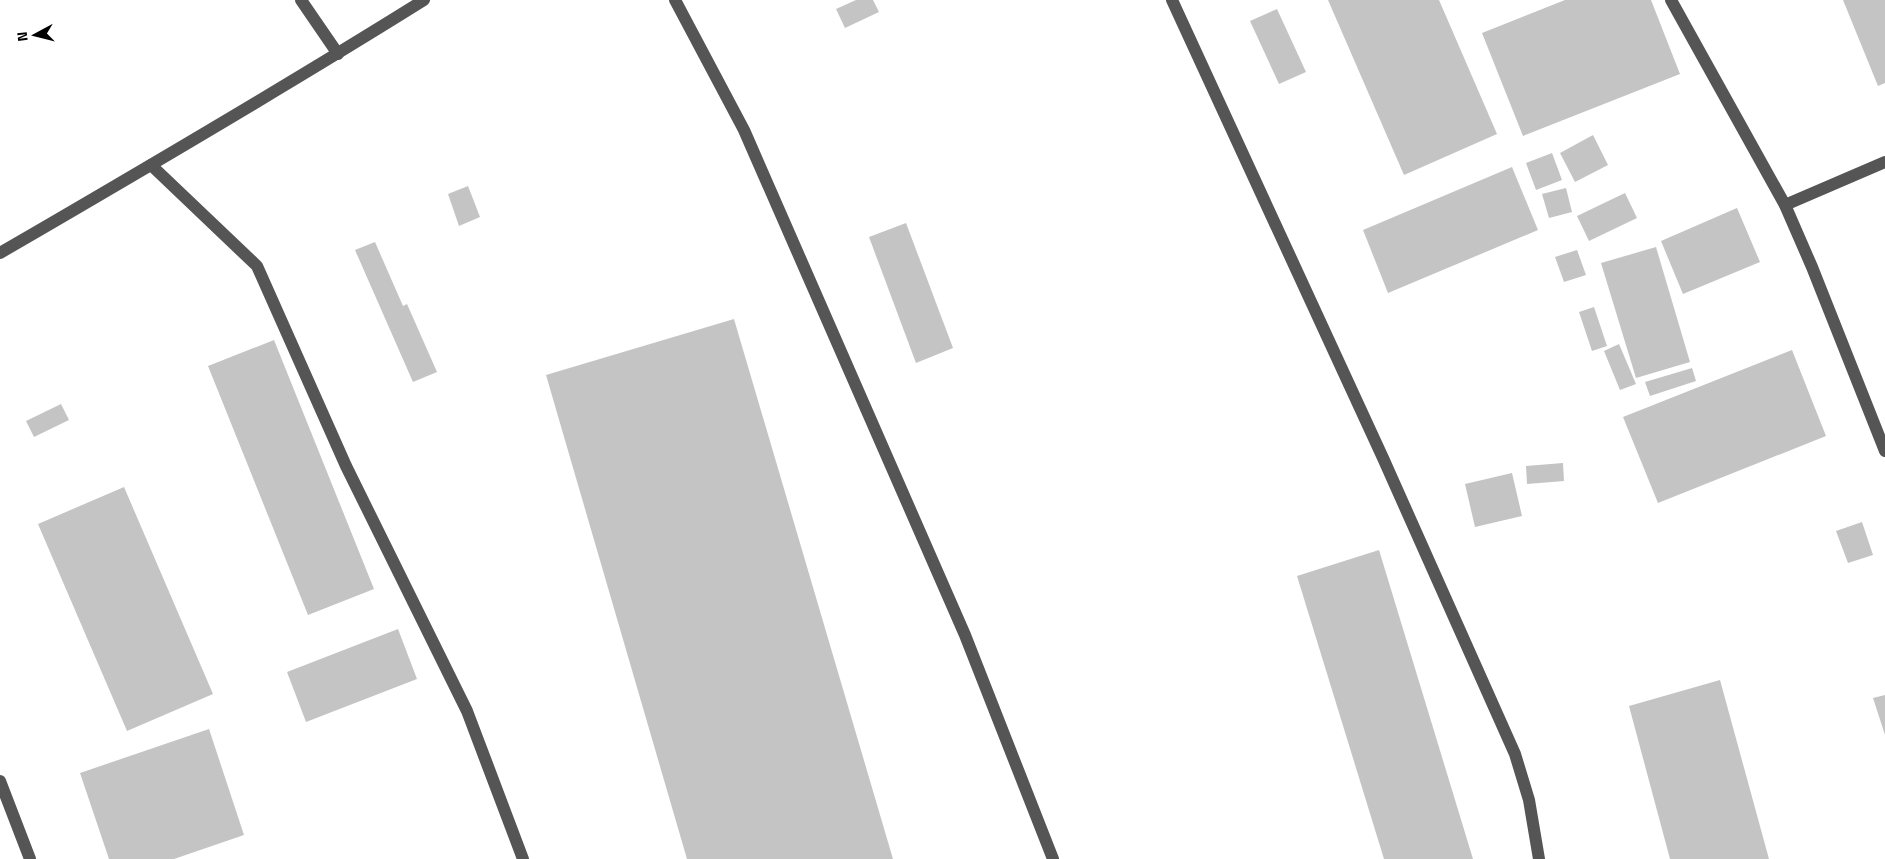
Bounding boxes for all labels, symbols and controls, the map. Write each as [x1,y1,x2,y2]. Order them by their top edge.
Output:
north arrow [10,10,60,60]
text: N [11,31,33,43]

